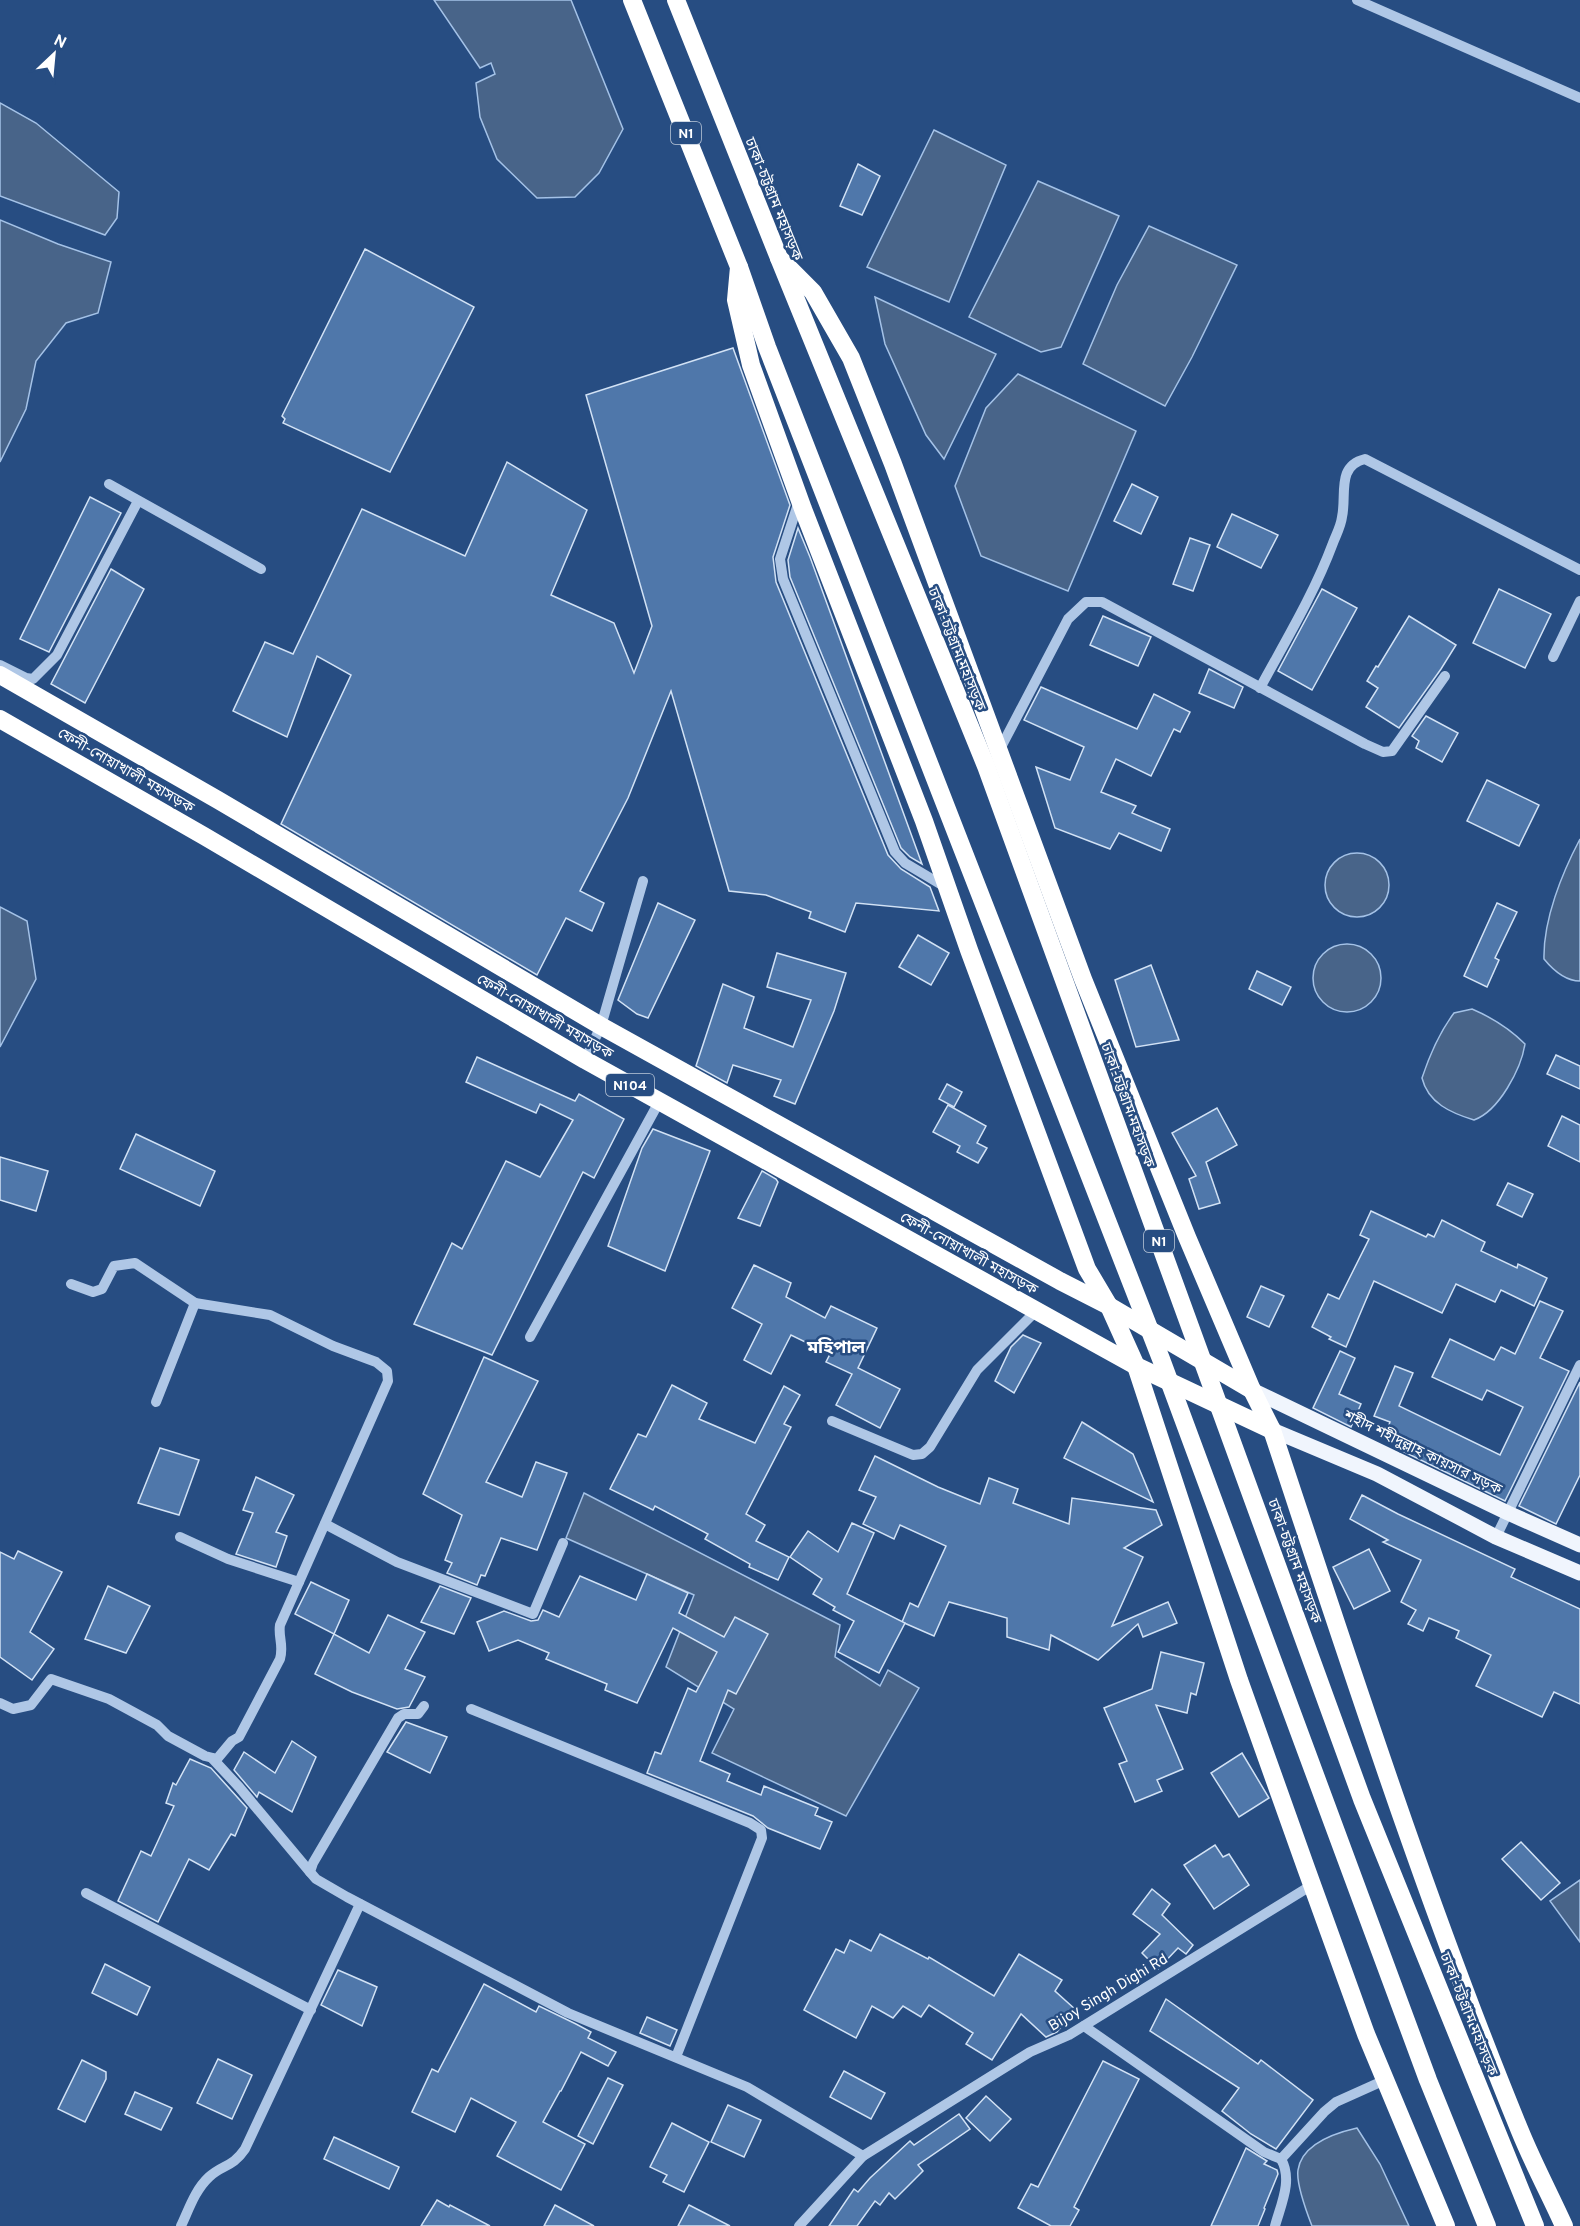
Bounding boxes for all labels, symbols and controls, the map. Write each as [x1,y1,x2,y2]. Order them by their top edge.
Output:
north arrow [24,24,84,84]
text: N [50,31,69,54]
road number: N1 [671,122,701,144]
street label: ঢাকা-চট্টগ্রাম মহাসড়ক [739,134,806,265]
street label: ঢাকা-চট্টগ্রাম মহাসড়ক [922,584,989,715]
street label: ফেনী-নোয়াখালী মহাসড়ক [54,724,198,819]
street label: ফেনী-নোয়াখালী মহাসড়ক [473,970,617,1065]
street label: ঢাকা-চট্টগ্রাম মহাসড়ক [1095,1040,1158,1171]
road number: N104 [606,1074,654,1096]
street label: ফেনী-নোয়াখালী মহাসড়ক [896,1209,1041,1300]
road number: N1 [1144,1230,1174,1252]
district label: মহিপাল [806,1337,865,1360]
street label: শহীদ শহীদুল্লাহ কায়সার সড়ক [1339,1406,1505,1500]
street label: ঢাকা-চট্টগ্রাম মহাসড়ক [1262,1496,1325,1627]
street label: ঢাকা-চট্টগ্রাম মহাসড়ক [1434,1949,1501,2080]
street label: Bijoy Singh Dighi Rd [1046,1950,1172,2036]

